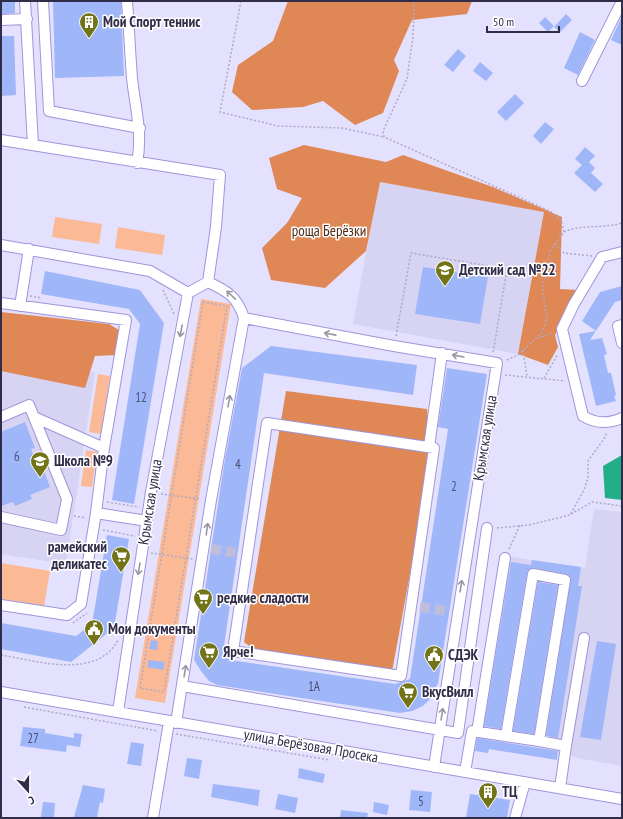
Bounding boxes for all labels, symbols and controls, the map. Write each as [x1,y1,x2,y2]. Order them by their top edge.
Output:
scale bar [487,8,559,34]
building icon: Мой Спорт теннис [78,11,100,39]
place label: Мой Спорт теннис [103,12,201,31]
text: 50 m [493,14,514,29]
park label: роща Берёзки [292,221,366,240]
school or university icon: Детский сад №22 [434,259,456,287]
place label: Детский сад №22 [459,260,556,279]
one-way arrow [226,291,236,301]
one-way arrow [177,324,185,337]
one-way arrow [324,330,337,338]
one-way arrow [452,352,465,360]
house number: 12 [135,389,147,406]
one-way arrow [225,394,233,407]
street label: Крымская улица [468,394,501,482]
house number: 6 [14,448,20,465]
school or university icon: Школа №9 [29,450,51,478]
place label: Школа №9 [54,451,113,470]
house number: 4 [235,456,241,473]
street label: Крымская улица [133,458,166,546]
house number: 2 [451,478,457,495]
one-way arrow [203,523,211,536]
place label: рамейский деликатес [48,537,108,573]
supermarket icon: рамейский деликатес [110,545,132,573]
one-way arrow [135,563,143,576]
one-way arrow [457,580,465,593]
supermarket icon: редкие сладости [192,587,214,615]
place label: редкие сладости [217,588,309,607]
public building icon: Мои документы [83,618,105,646]
place label: Мои документы [108,619,196,638]
supermarket icon: Ярче! [198,641,220,669]
place label: Ярче! [223,642,254,661]
public building icon: СДЭК [423,644,445,672]
place label: СДЭК [448,645,479,664]
one-way arrow [181,665,189,678]
house number: 1А [308,678,321,695]
supermarket icon: ВкусВилл [397,681,419,709]
place label: ВкусВилл [422,682,474,701]
one-way arrow [438,708,446,721]
street label: улица Берёзовая Просека [242,724,380,767]
house number: 27 [27,730,39,747]
north arrow [8,771,48,811]
building icon: ТЦ [477,781,499,809]
place label: ТЦ [502,782,518,801]
text: С [27,793,36,808]
house number: 5 [418,793,424,810]

